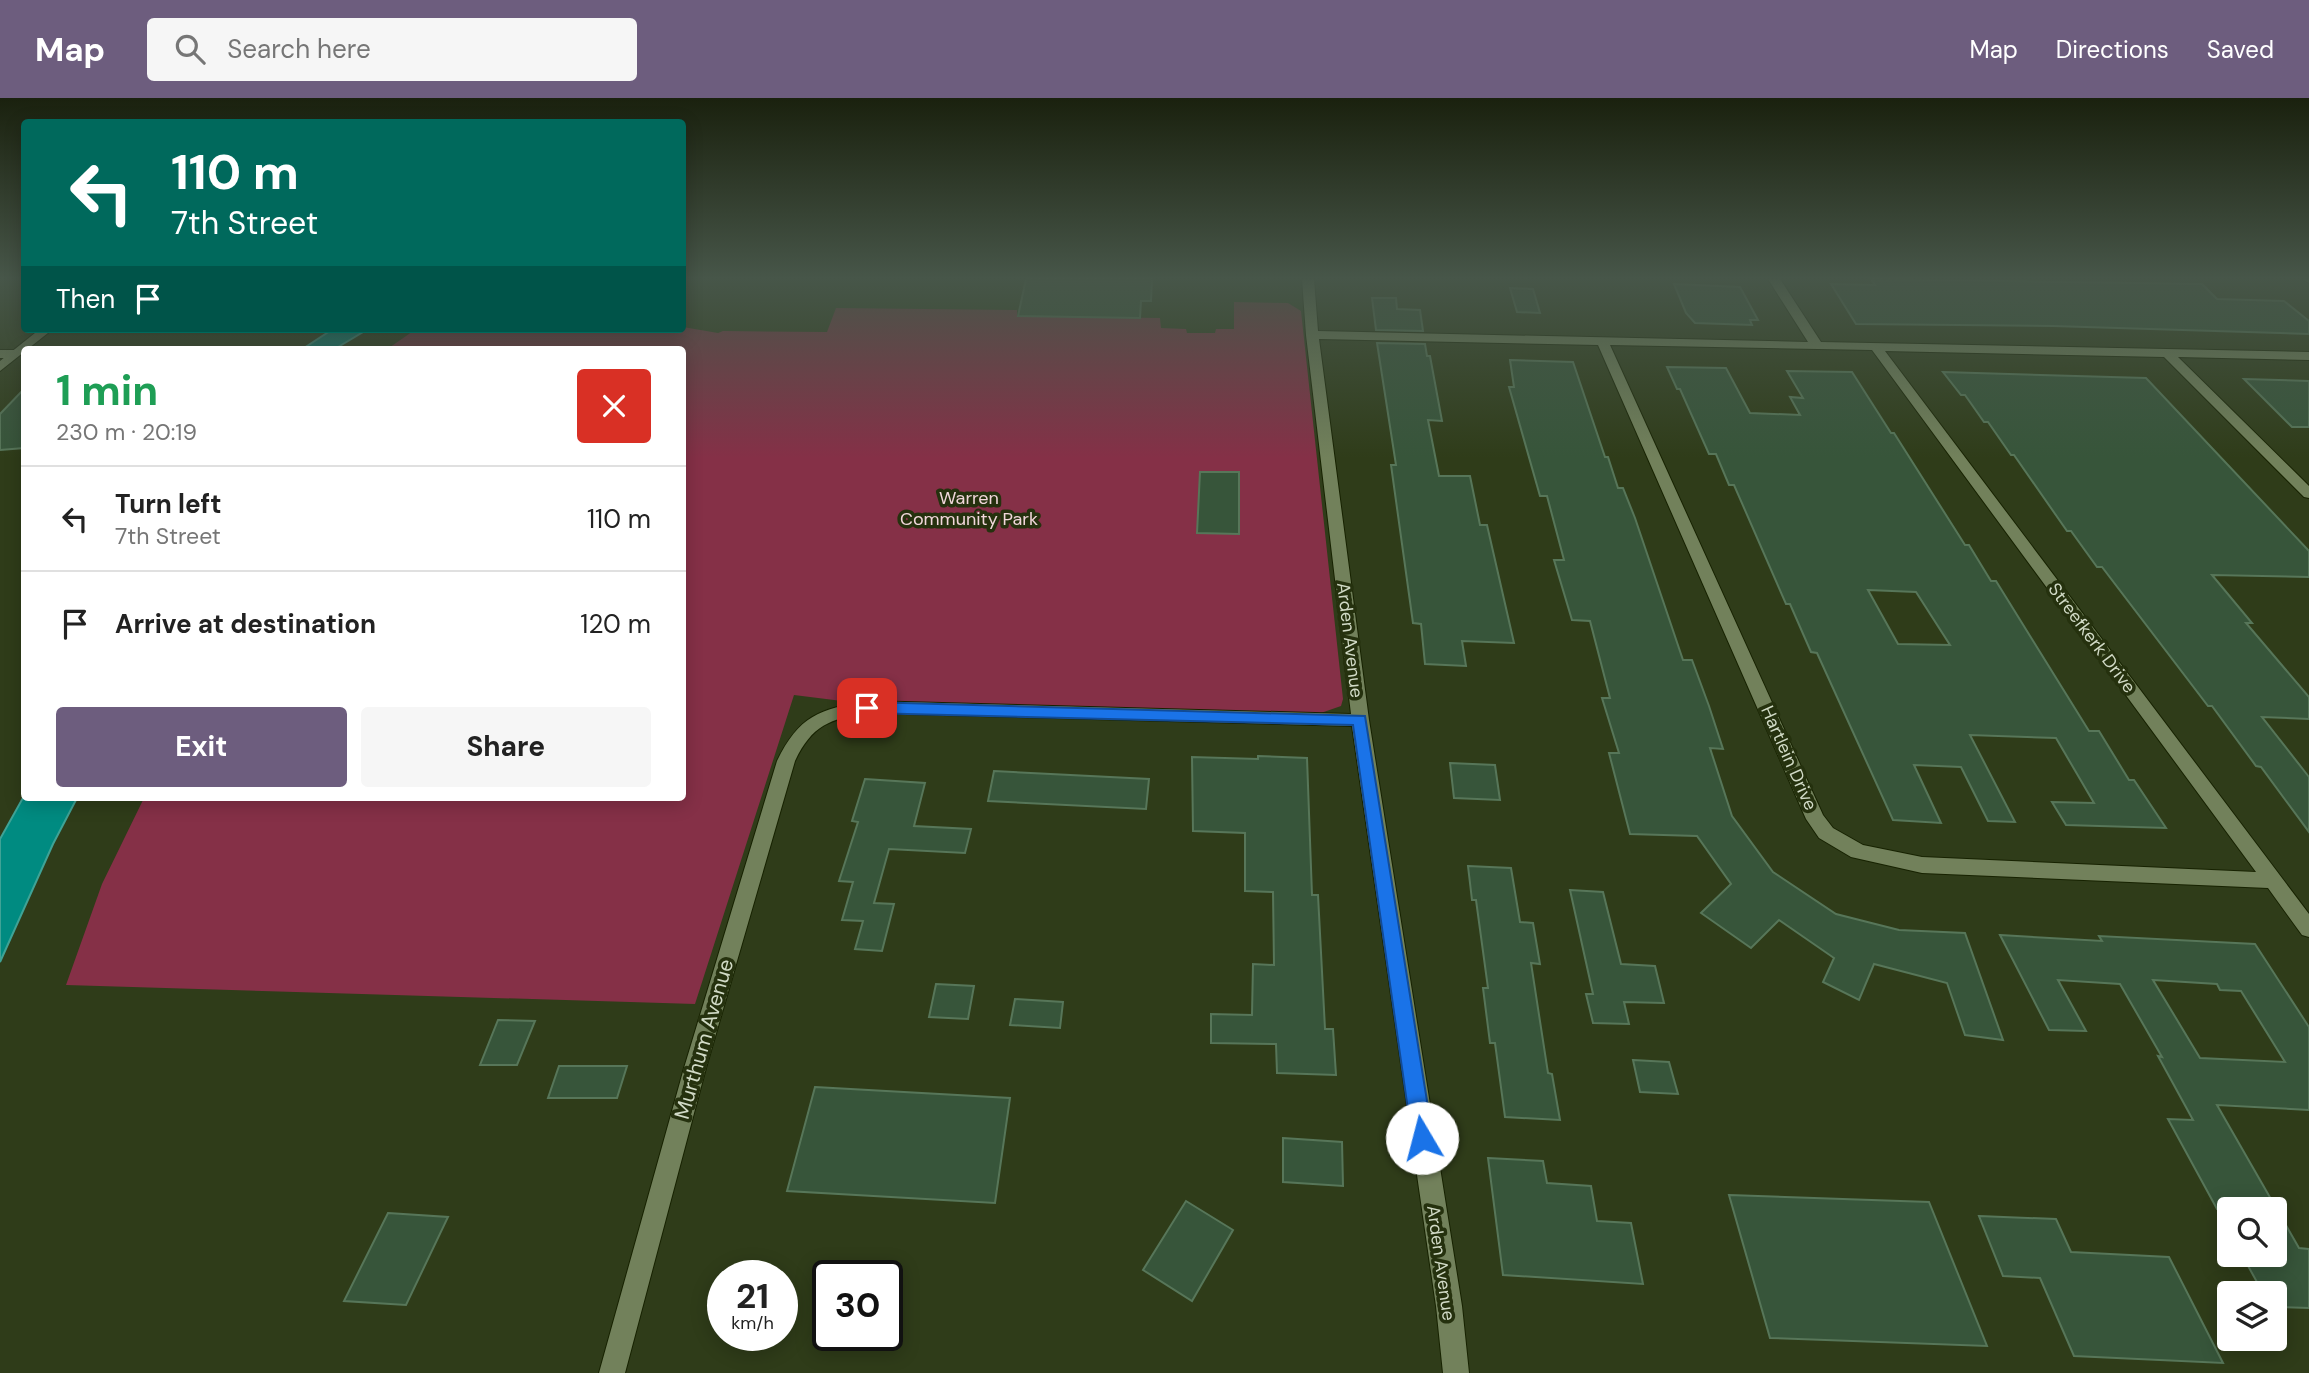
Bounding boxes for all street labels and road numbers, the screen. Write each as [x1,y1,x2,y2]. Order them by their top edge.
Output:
street label: Streefkerk Drive [2043,578,2141,698]
street label: Arden Avenue [1331,581,1369,699]
street label: Hartlein Drive [1755,702,1823,814]
street label: Murthum Avenue [668,956,740,1122]
street label: Arden Avenue [1421,1204,1461,1322]

